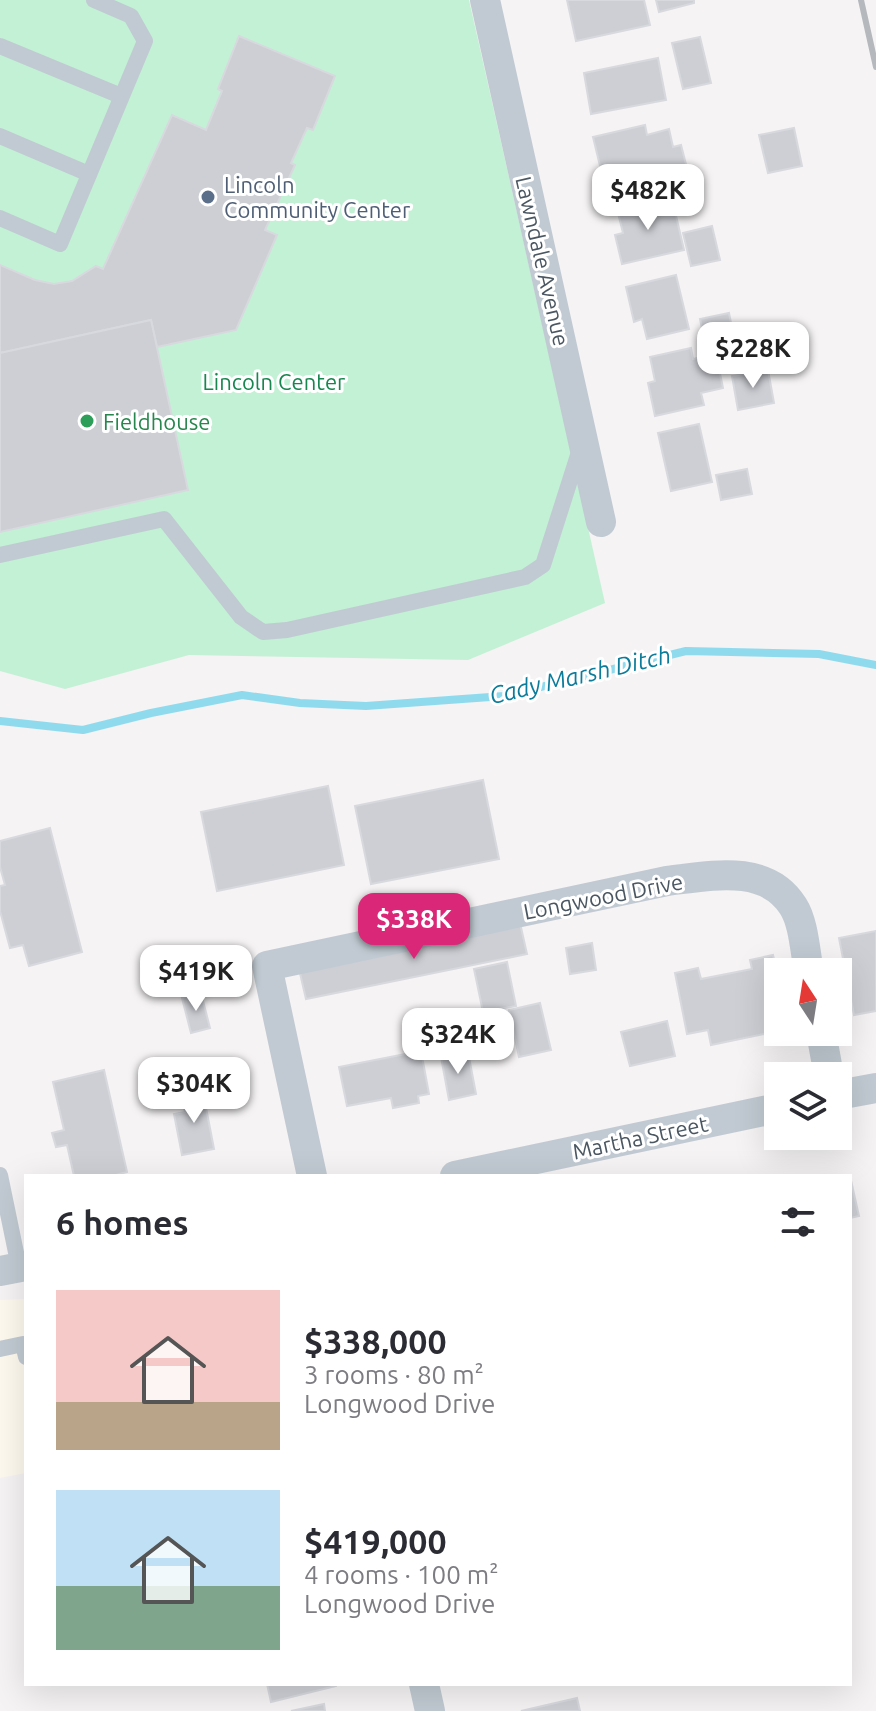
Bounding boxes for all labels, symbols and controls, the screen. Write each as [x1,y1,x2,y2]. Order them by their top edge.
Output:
pin: $482K [592,164,704,232]
place label: Lincoln Community Center [224,172,411,222]
street label: Lawndale Avenue [511,174,575,348]
text: $482K [610,175,686,204]
marker: Lincoln Community Center [199,188,217,206]
pin: $228K [697,322,809,390]
text: $228K [715,333,791,362]
park label: Lincoln Center [203,369,346,394]
place label: Fieldhouse [103,409,210,434]
marker: Fieldhouse [78,412,96,430]
water label: Cady Marsh Ditch [487,641,673,709]
street label: Longwood Drive [521,868,685,924]
pin: $338K [358,893,470,961]
text: $338K [376,904,452,933]
pin: $419K [140,945,252,1013]
text: $419K [158,956,234,985]
north arrow [764,958,852,1046]
map controls [764,958,852,1150]
pin: $324K [402,1008,514,1076]
text: $324K [420,1019,496,1048]
pin: $304K [138,1057,250,1125]
button: layers [764,1062,852,1150]
text: $304K [156,1068,232,1097]
street label: Martha Street [570,1110,710,1164]
icon: filters [776,1200,820,1244]
text: 6 homes [56,1203,189,1241]
icon: home [120,1322,216,1418]
text: $338,000 [304,1322,447,1360]
text: 3 rooms · 80 m² [304,1360,484,1389]
text: Longwood Drive [304,1389,495,1418]
icon: home [120,1522,216,1618]
text: $419,000 [304,1522,447,1560]
text: 4 rooms · 100 m² [304,1560,499,1589]
text: Longwood Drive [304,1589,495,1618]

